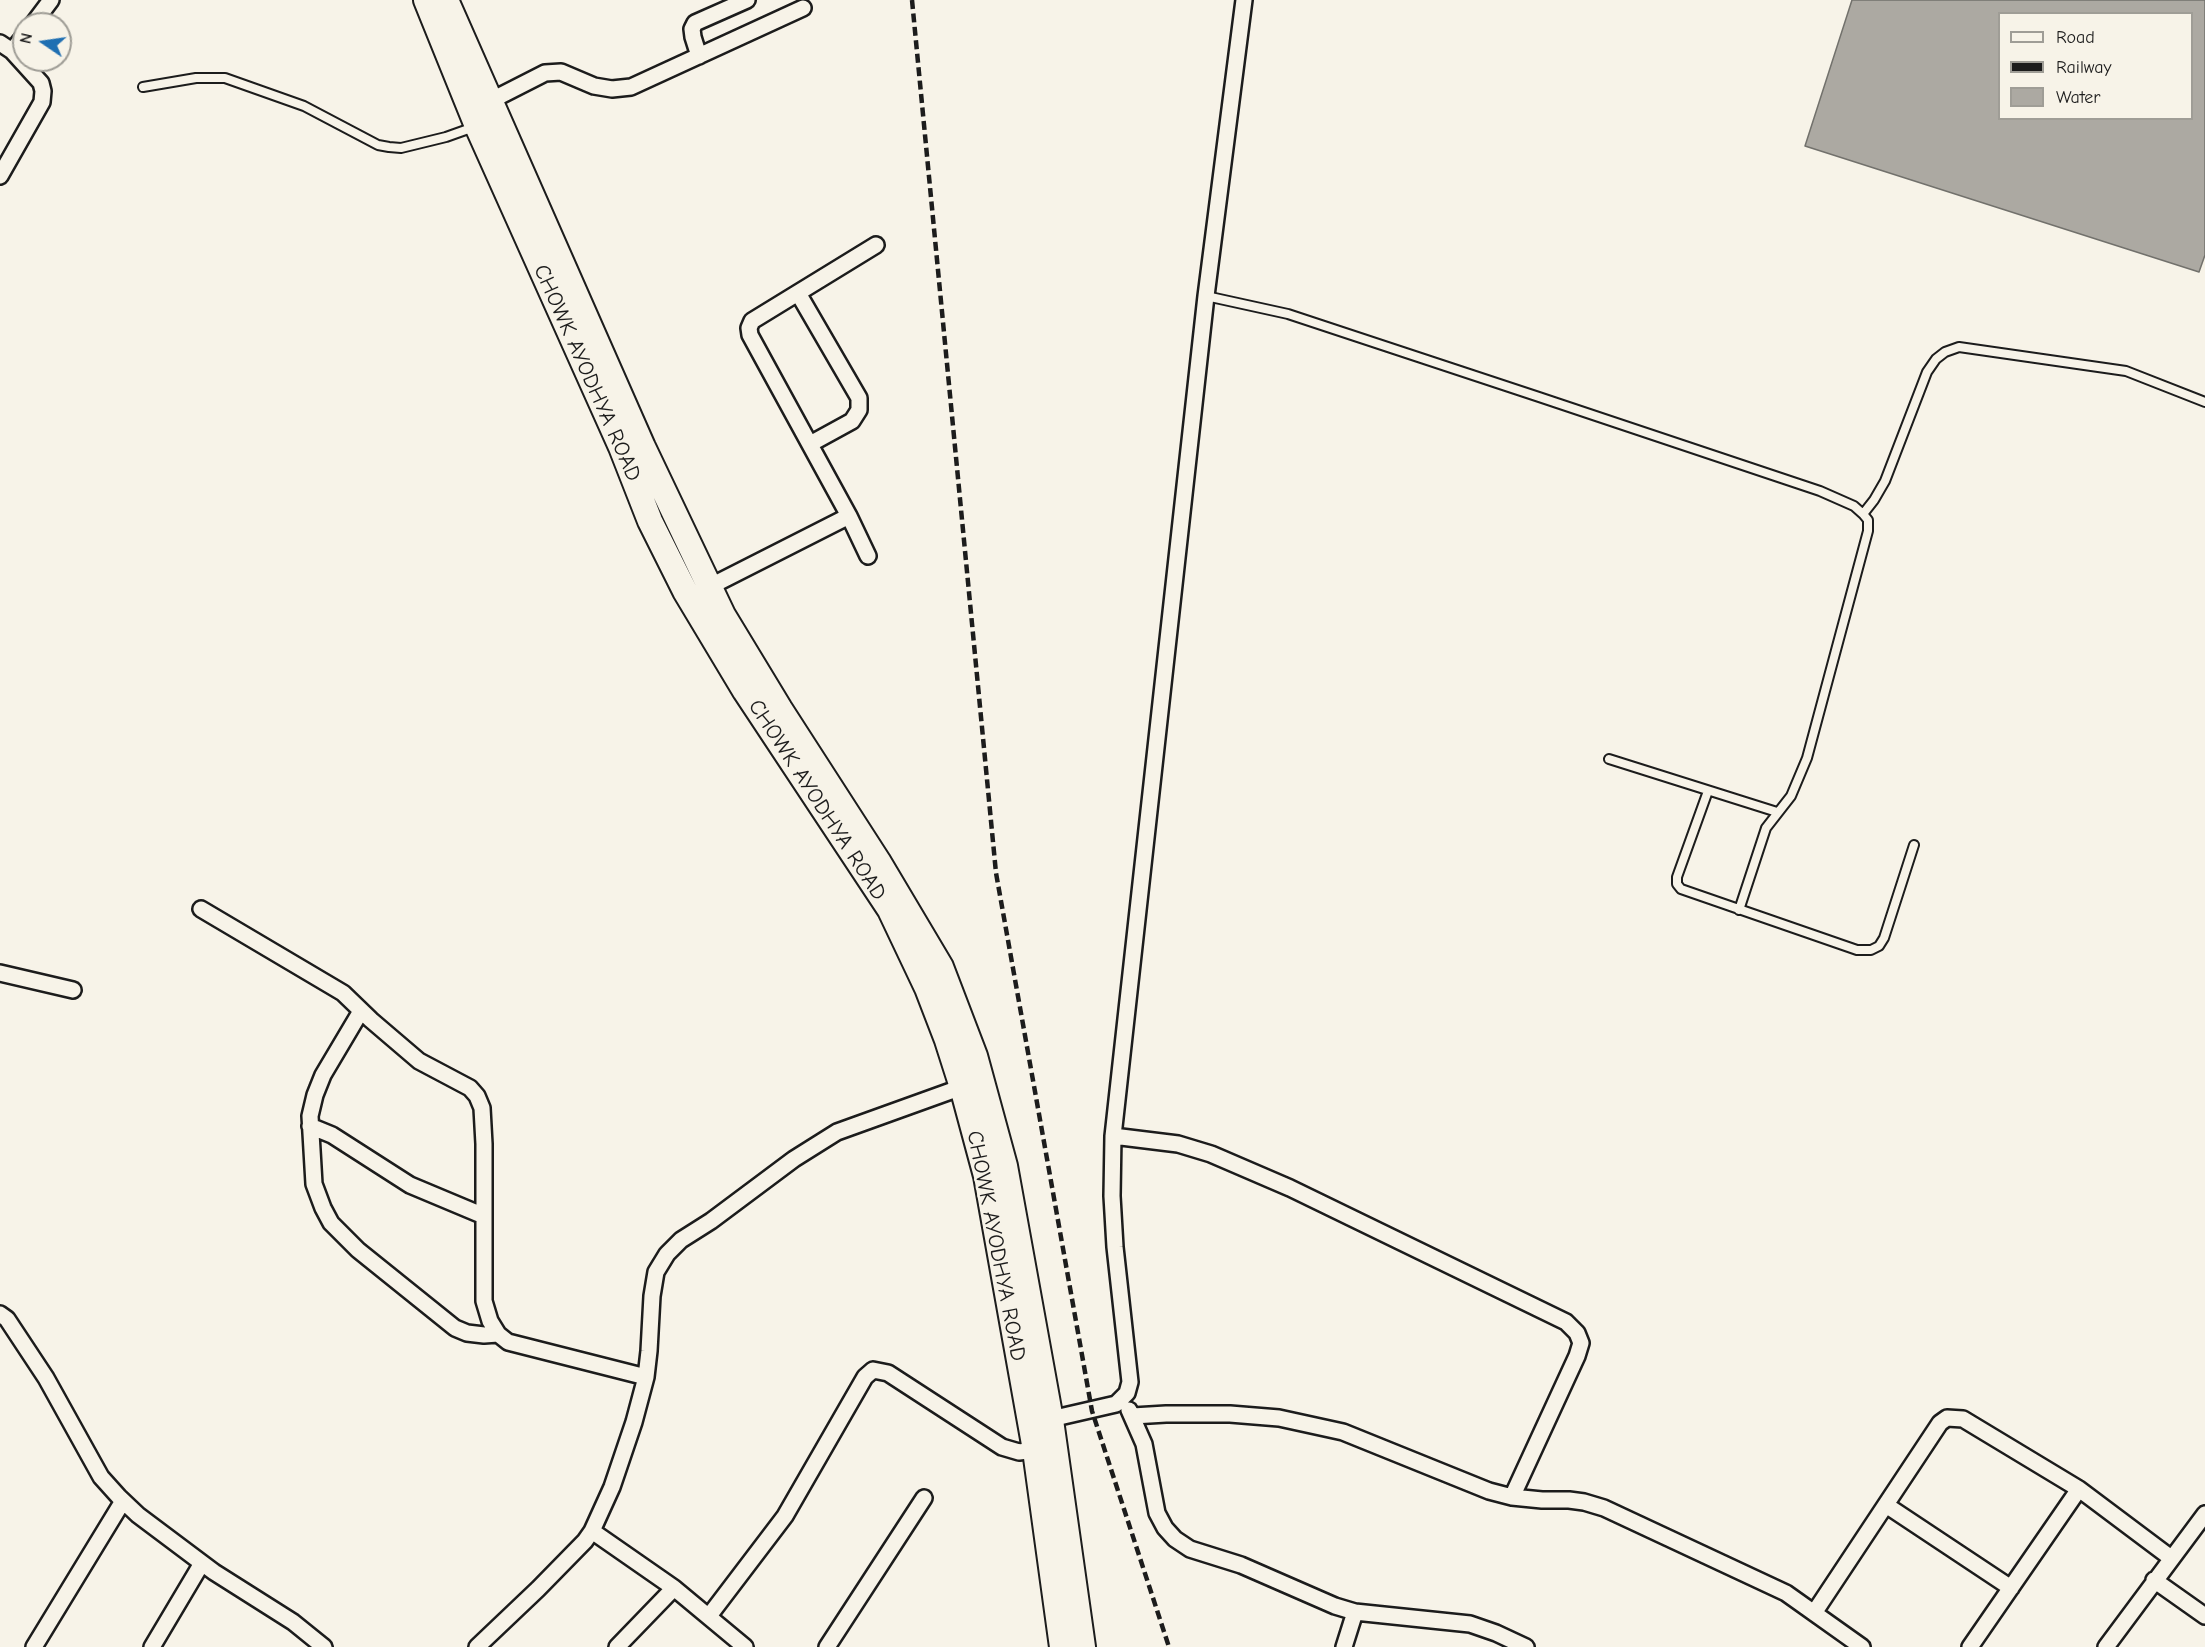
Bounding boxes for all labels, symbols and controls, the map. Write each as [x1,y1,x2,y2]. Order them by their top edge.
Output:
north arrow [12,12,72,72]
legend [1998,12,2193,120]
text: Road [2056,27,2095,48]
text: N [16,31,36,46]
text: Railway [2056,57,2112,78]
text: Water [2056,87,2100,108]
street label: CHOWK AYODHYA ROAD [527,261,647,485]
street label: CHOWK AYODHYA ROAD [742,695,892,905]
street label: CHOWK AYODHYA ROAD [961,1129,1031,1363]

